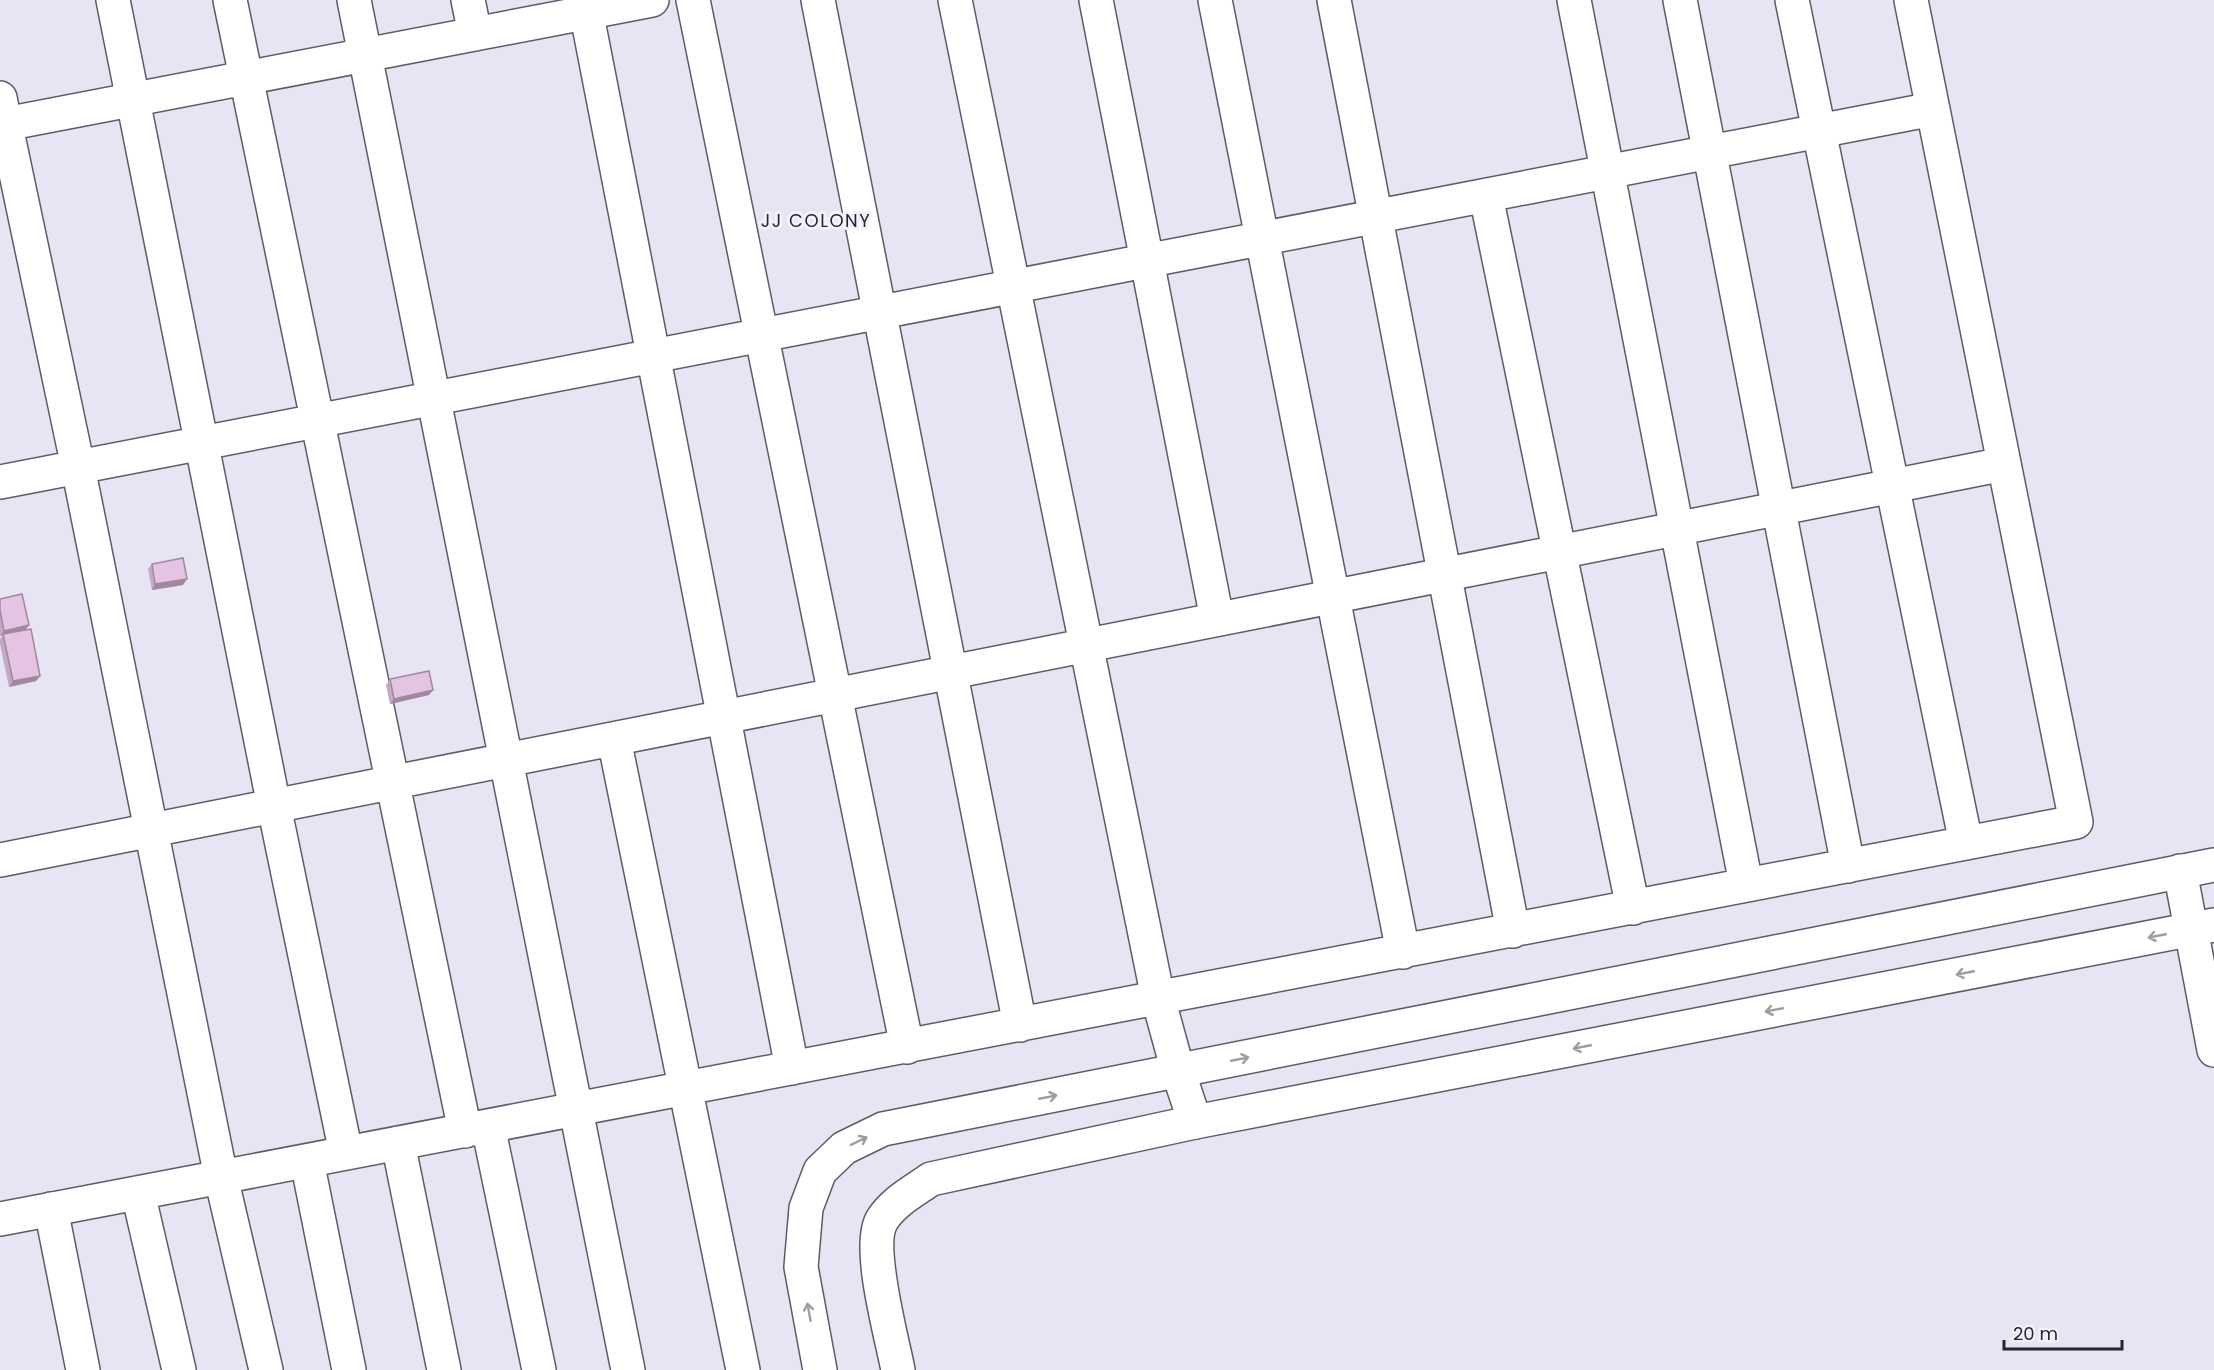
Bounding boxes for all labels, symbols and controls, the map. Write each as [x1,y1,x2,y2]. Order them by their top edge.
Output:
district label: JJ COLONY [761,208,871,233]
one-way arrow [2147,931,2167,942]
one-way arrow [1956,968,1975,979]
one-way arrow [1764,1005,1784,1016]
one-way arrow [1573,1042,1592,1053]
one-way arrow [1229,1053,1249,1064]
one-way arrow [1038,1091,1058,1102]
one-way arrow [850,1135,868,1146]
one-way arrow [803,1303,814,1323]
scale bar [2004,1313,2122,1351]
text: 20 m [2013,1321,2058,1346]

